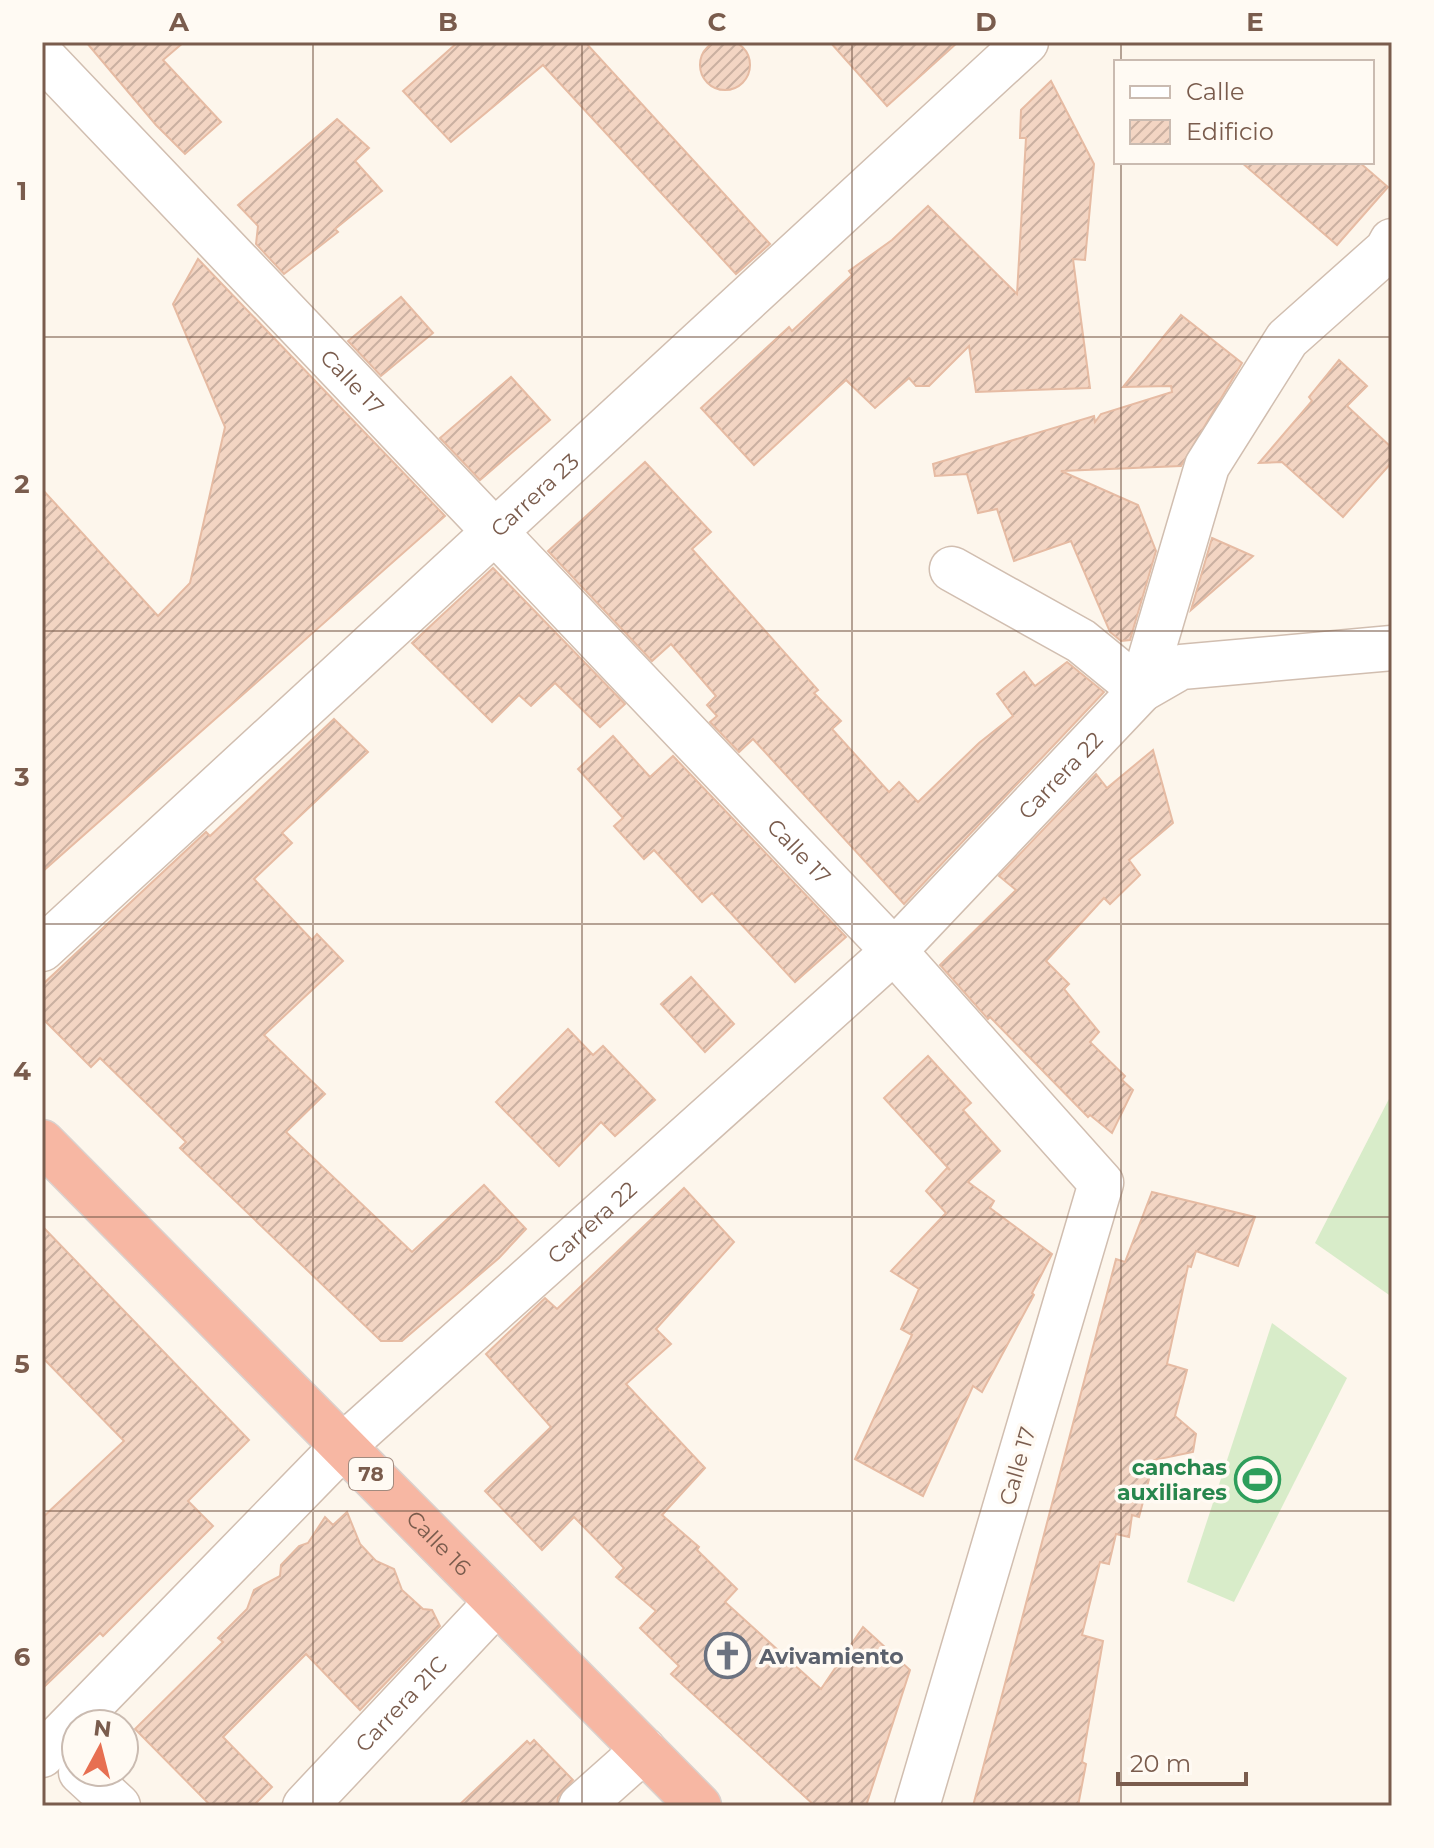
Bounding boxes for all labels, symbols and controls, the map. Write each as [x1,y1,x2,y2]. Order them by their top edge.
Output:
text: A [168,6,190,38]
text: B [438,6,458,38]
text: C [708,6,727,38]
text: D [975,6,997,38]
text: E [1246,6,1264,38]
legend [1114,60,1374,164]
text: Calle [1186,77,1244,106]
text: Edificio [1186,117,1274,146]
text: 1 [17,175,27,207]
street label: Calle 17 [314,344,389,421]
street label: Carrera 23 [485,448,585,543]
text: 2 [14,468,30,500]
street label: Carrera 22 [1013,726,1108,825]
text: 3 [13,761,30,793]
street label: Calle 17 [761,813,836,890]
text: 4 [13,1055,31,1087]
street label: Carrera 22 [542,1176,642,1270]
text: 5 [14,1348,30,1380]
street label: Calle 17 [993,1424,1042,1508]
place label: canchas auxiliares [1117,1454,1227,1506]
sports icon: canchas auxiliares [1234,1456,1282,1504]
road number: 78 [349,1458,393,1490]
street label: Calle 16 [400,1505,476,1581]
church icon: Avivamiento [704,1632,752,1680]
text: 6 [14,1641,31,1673]
place label: Avivamiento [758,1643,904,1670]
street label: Carrera 21C [350,1651,453,1758]
north arrow [60,1708,140,1788]
text: N [92,1714,113,1743]
scale bar [1118,1736,1246,1786]
text: 20 m [1130,1749,1191,1778]

